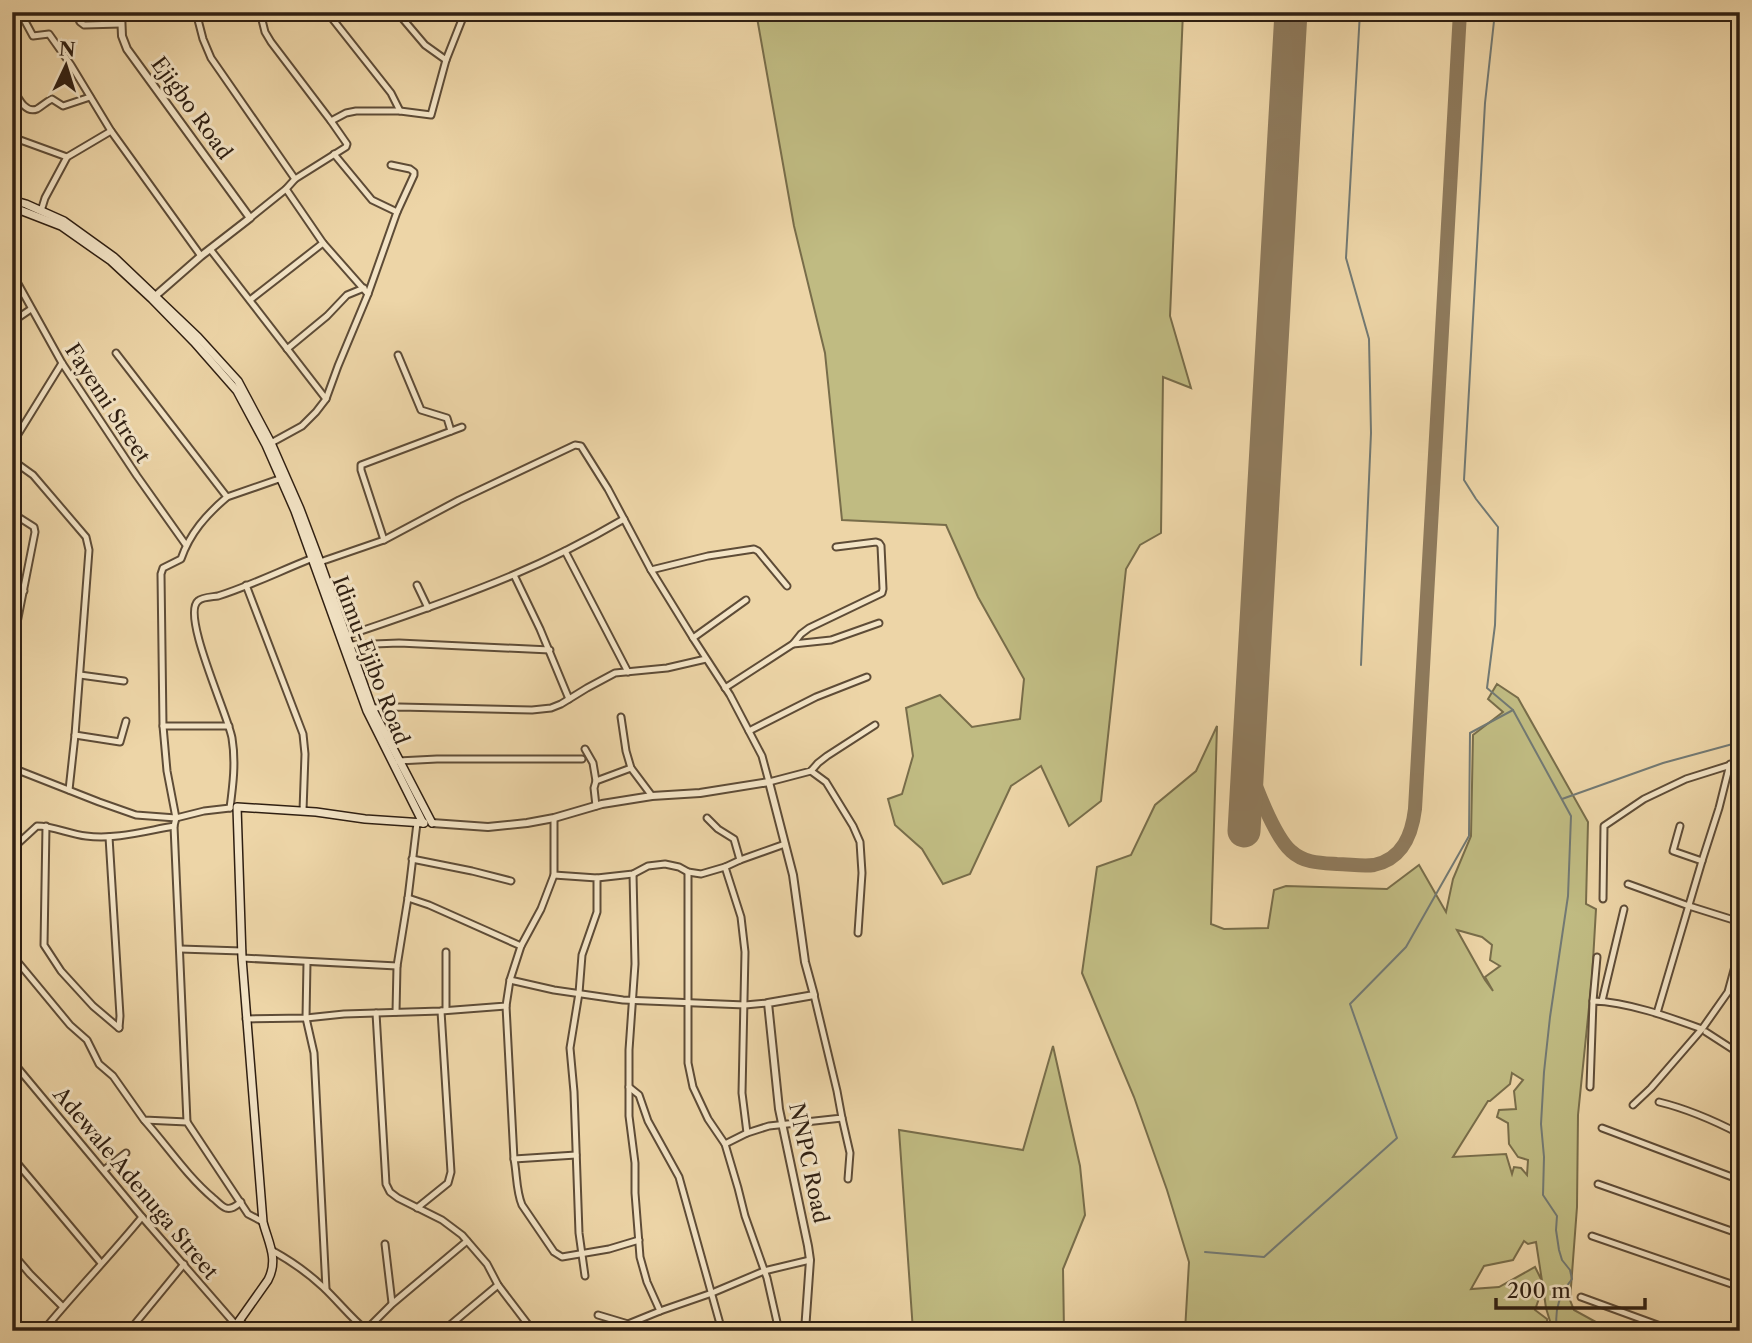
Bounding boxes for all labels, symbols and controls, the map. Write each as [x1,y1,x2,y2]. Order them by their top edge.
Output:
north arrow [32,32,102,102]
text: N [58,37,76,62]
street label: Ejigbo Road [146,52,238,164]
street label: Fayemi Street [60,339,156,468]
street label: Idimu-Ejibo Road [327,572,415,748]
street label: Adewale Adenuga Street [48,1081,224,1285]
street label: NNPC Road [784,1101,834,1226]
scale bar [1496,1266,1645,1310]
text: 200 m [1507,1278,1571,1303]

